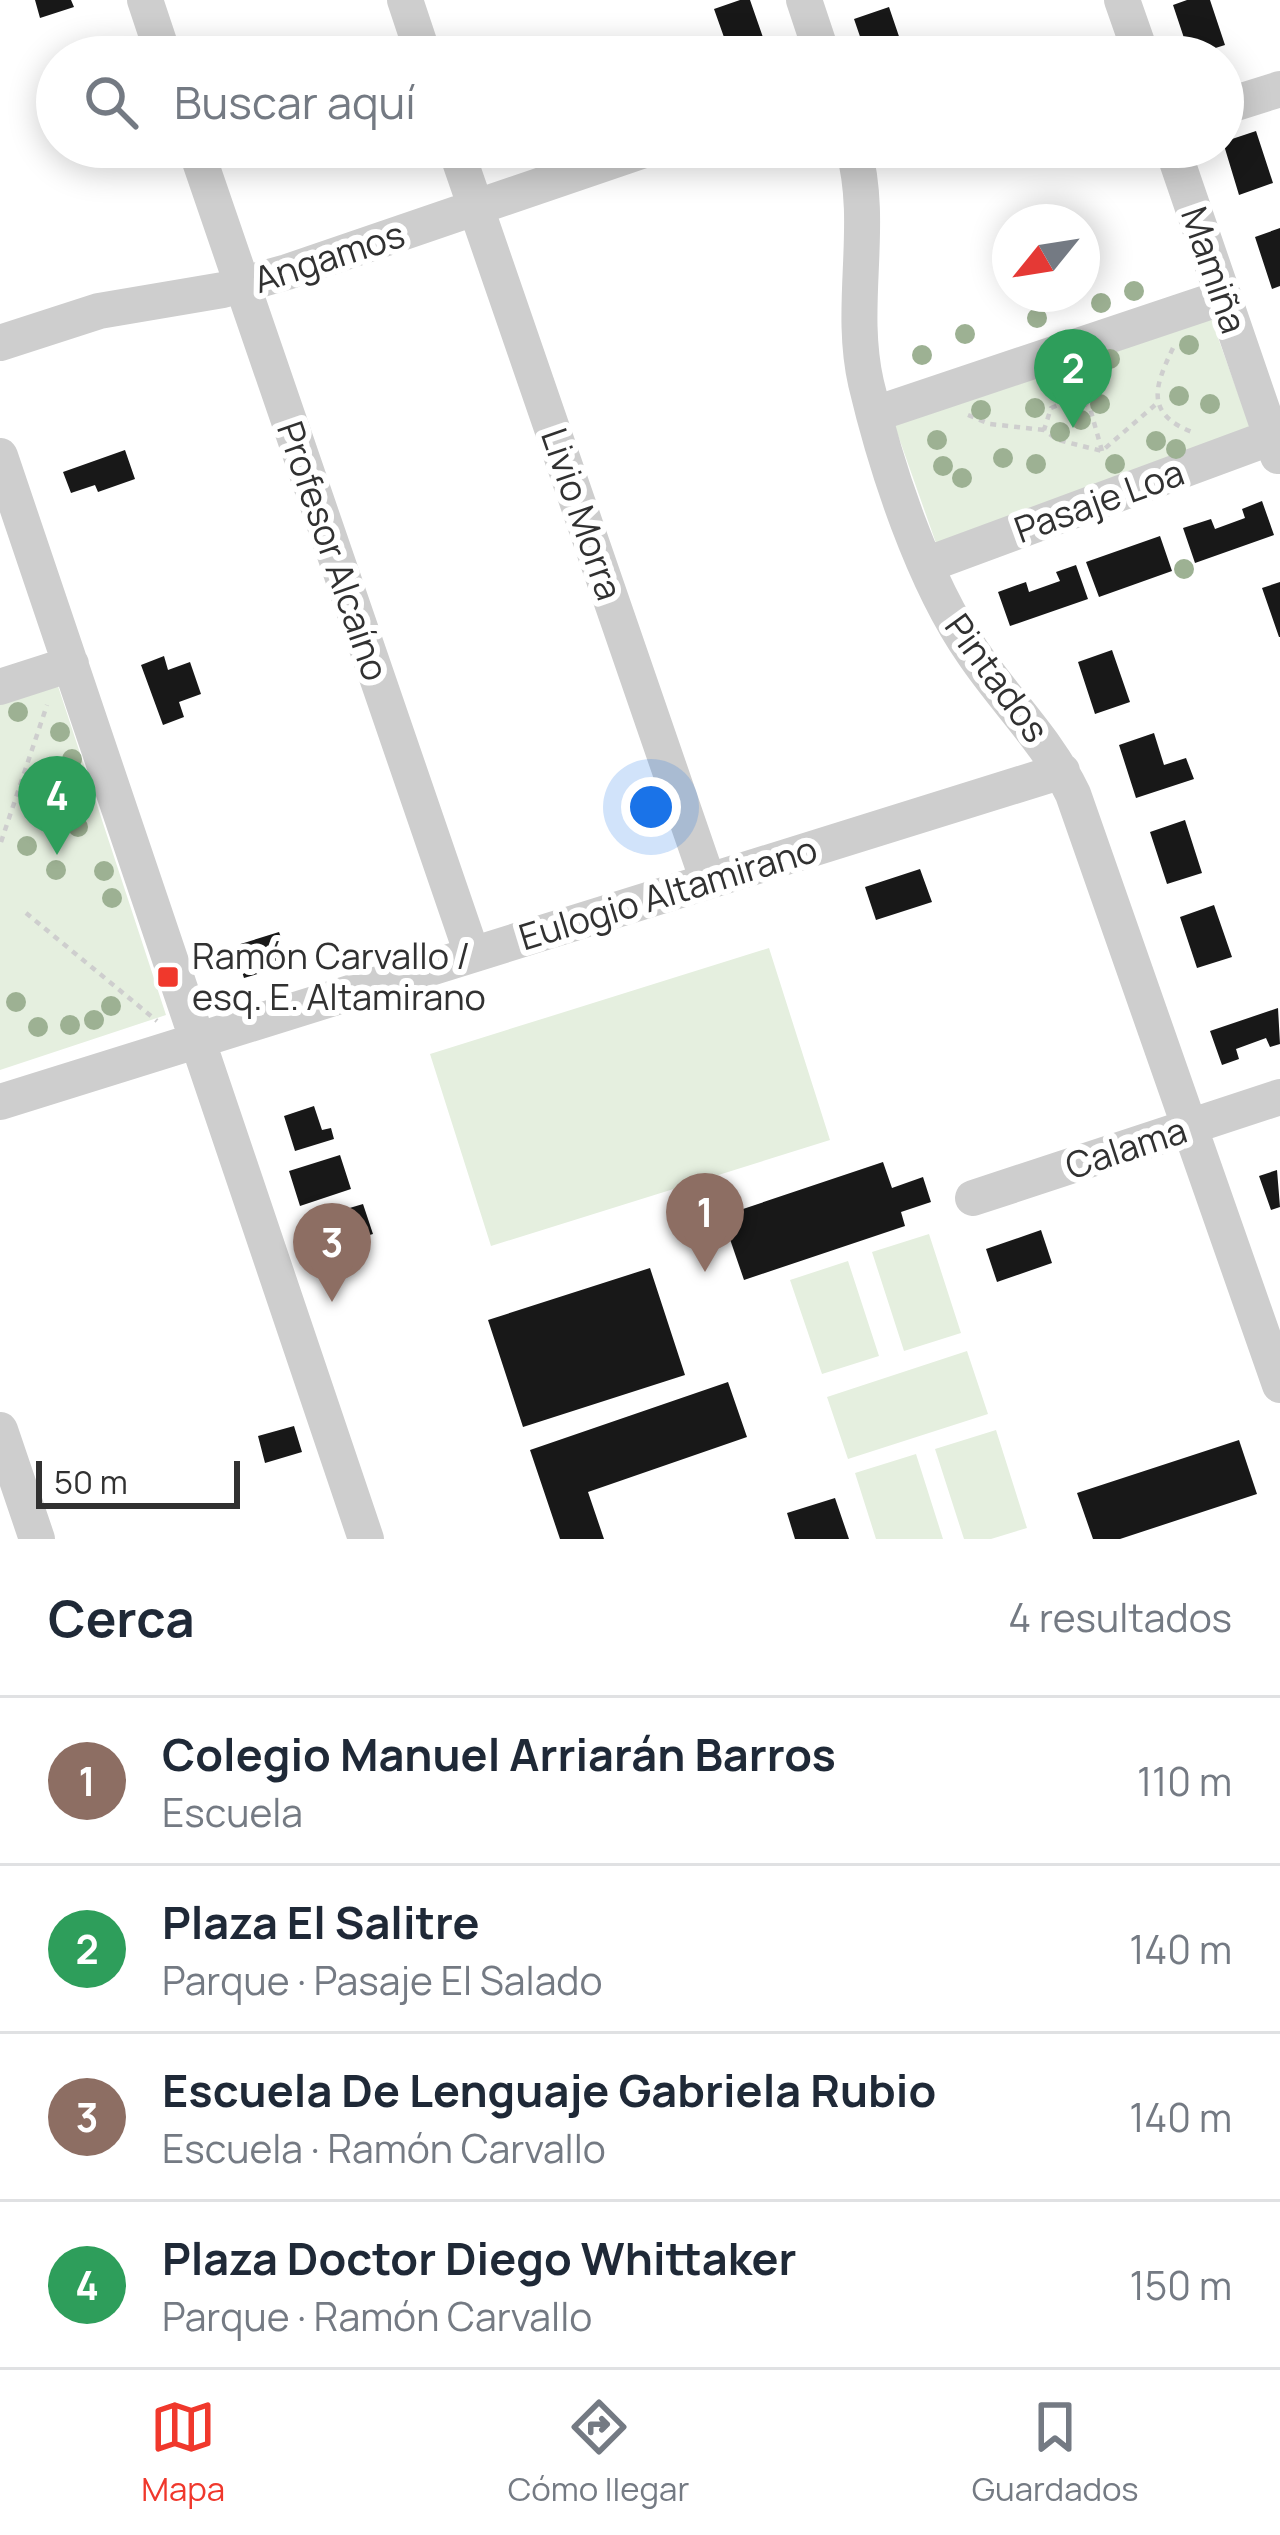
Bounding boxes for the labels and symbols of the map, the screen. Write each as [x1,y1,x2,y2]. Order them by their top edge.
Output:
street label: Mamiña [1170,200,1259,340]
north arrow [992,204,1100,312]
street label: Angamos [247,209,411,304]
pin: 2 [1034,329,1112,428]
street label: Profesor Alcaíno [266,415,401,687]
street label: Livio Morra [530,421,635,606]
street label: Pasaje Loa [1007,447,1190,554]
street label: Pintados [934,604,1061,752]
pin: 4 [18,756,96,855]
your location [621,777,681,837]
street label: Eulogio Altamirano [513,824,823,961]
place label: Ramón Carvallo / esq. E. Altamirano [192,931,486,1021]
marker: Ramón Carvallo / esq. E. Altamirano [155,964,181,990]
street label: Calama [1059,1105,1193,1190]
pin: 1 [666,1173,744,1272]
pin: 3 [293,1203,371,1302]
scale bar [36,1455,240,1508]

